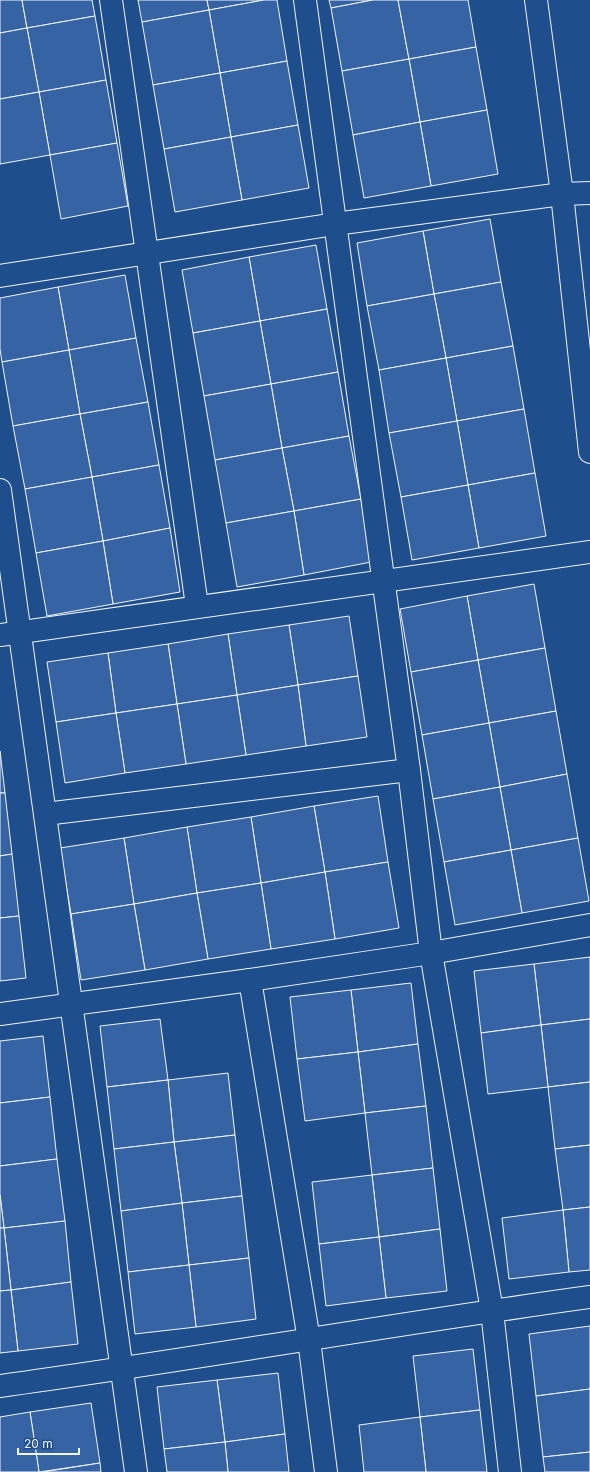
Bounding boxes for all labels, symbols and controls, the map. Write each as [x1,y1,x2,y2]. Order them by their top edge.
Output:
scale bar [18,1430,79,1456]
text: 20 m [24,1436,53,1451]

